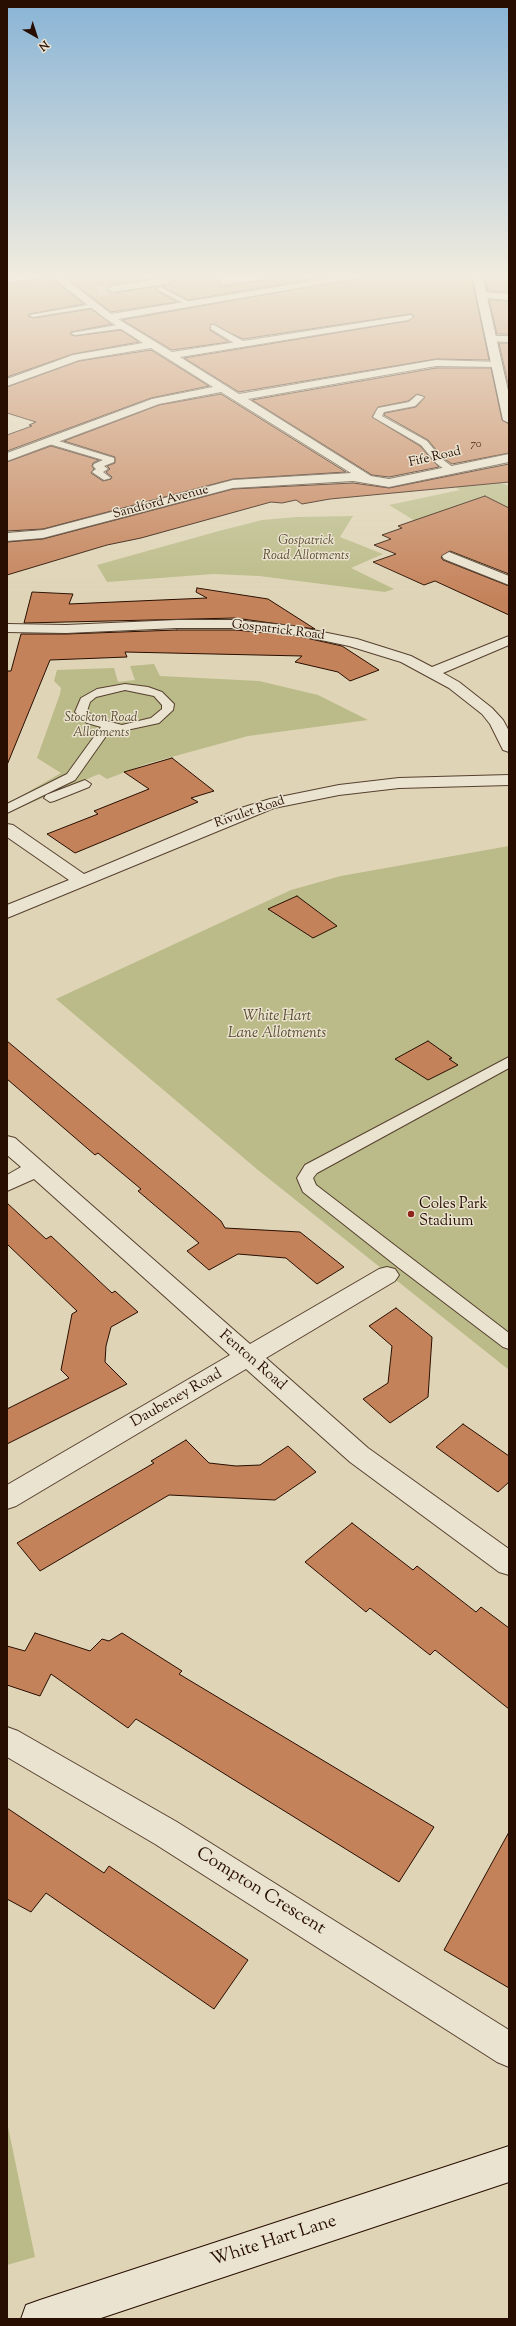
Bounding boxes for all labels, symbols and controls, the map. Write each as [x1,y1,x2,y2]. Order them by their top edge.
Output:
north arrow [16,16,56,56]
text: N [35,36,52,54]
house number: 70 [470,438,482,452]
street label: Fife Road [407,444,463,472]
street label: Sandford Avenue [111,483,211,523]
park label: Gospatrick Road Allotments [263,534,349,565]
street label: Gospatrick Road [231,618,325,644]
park label: Stockton Road Allotments [64,711,138,742]
street label: Rivulet Road [213,794,287,832]
park label: White Hart Lane Allotments [228,1008,326,1043]
place label: Coles Park Stadium [419,1196,488,1231]
marker: Coles Park Stadium [406,1209,416,1219]
street label: Fenton Road [215,1327,289,1395]
street label: Daubeney Road [128,1366,226,1432]
street label: Compton Crescent [191,1843,329,1941]
street label: White Hart Lane [208,2211,340,2273]

